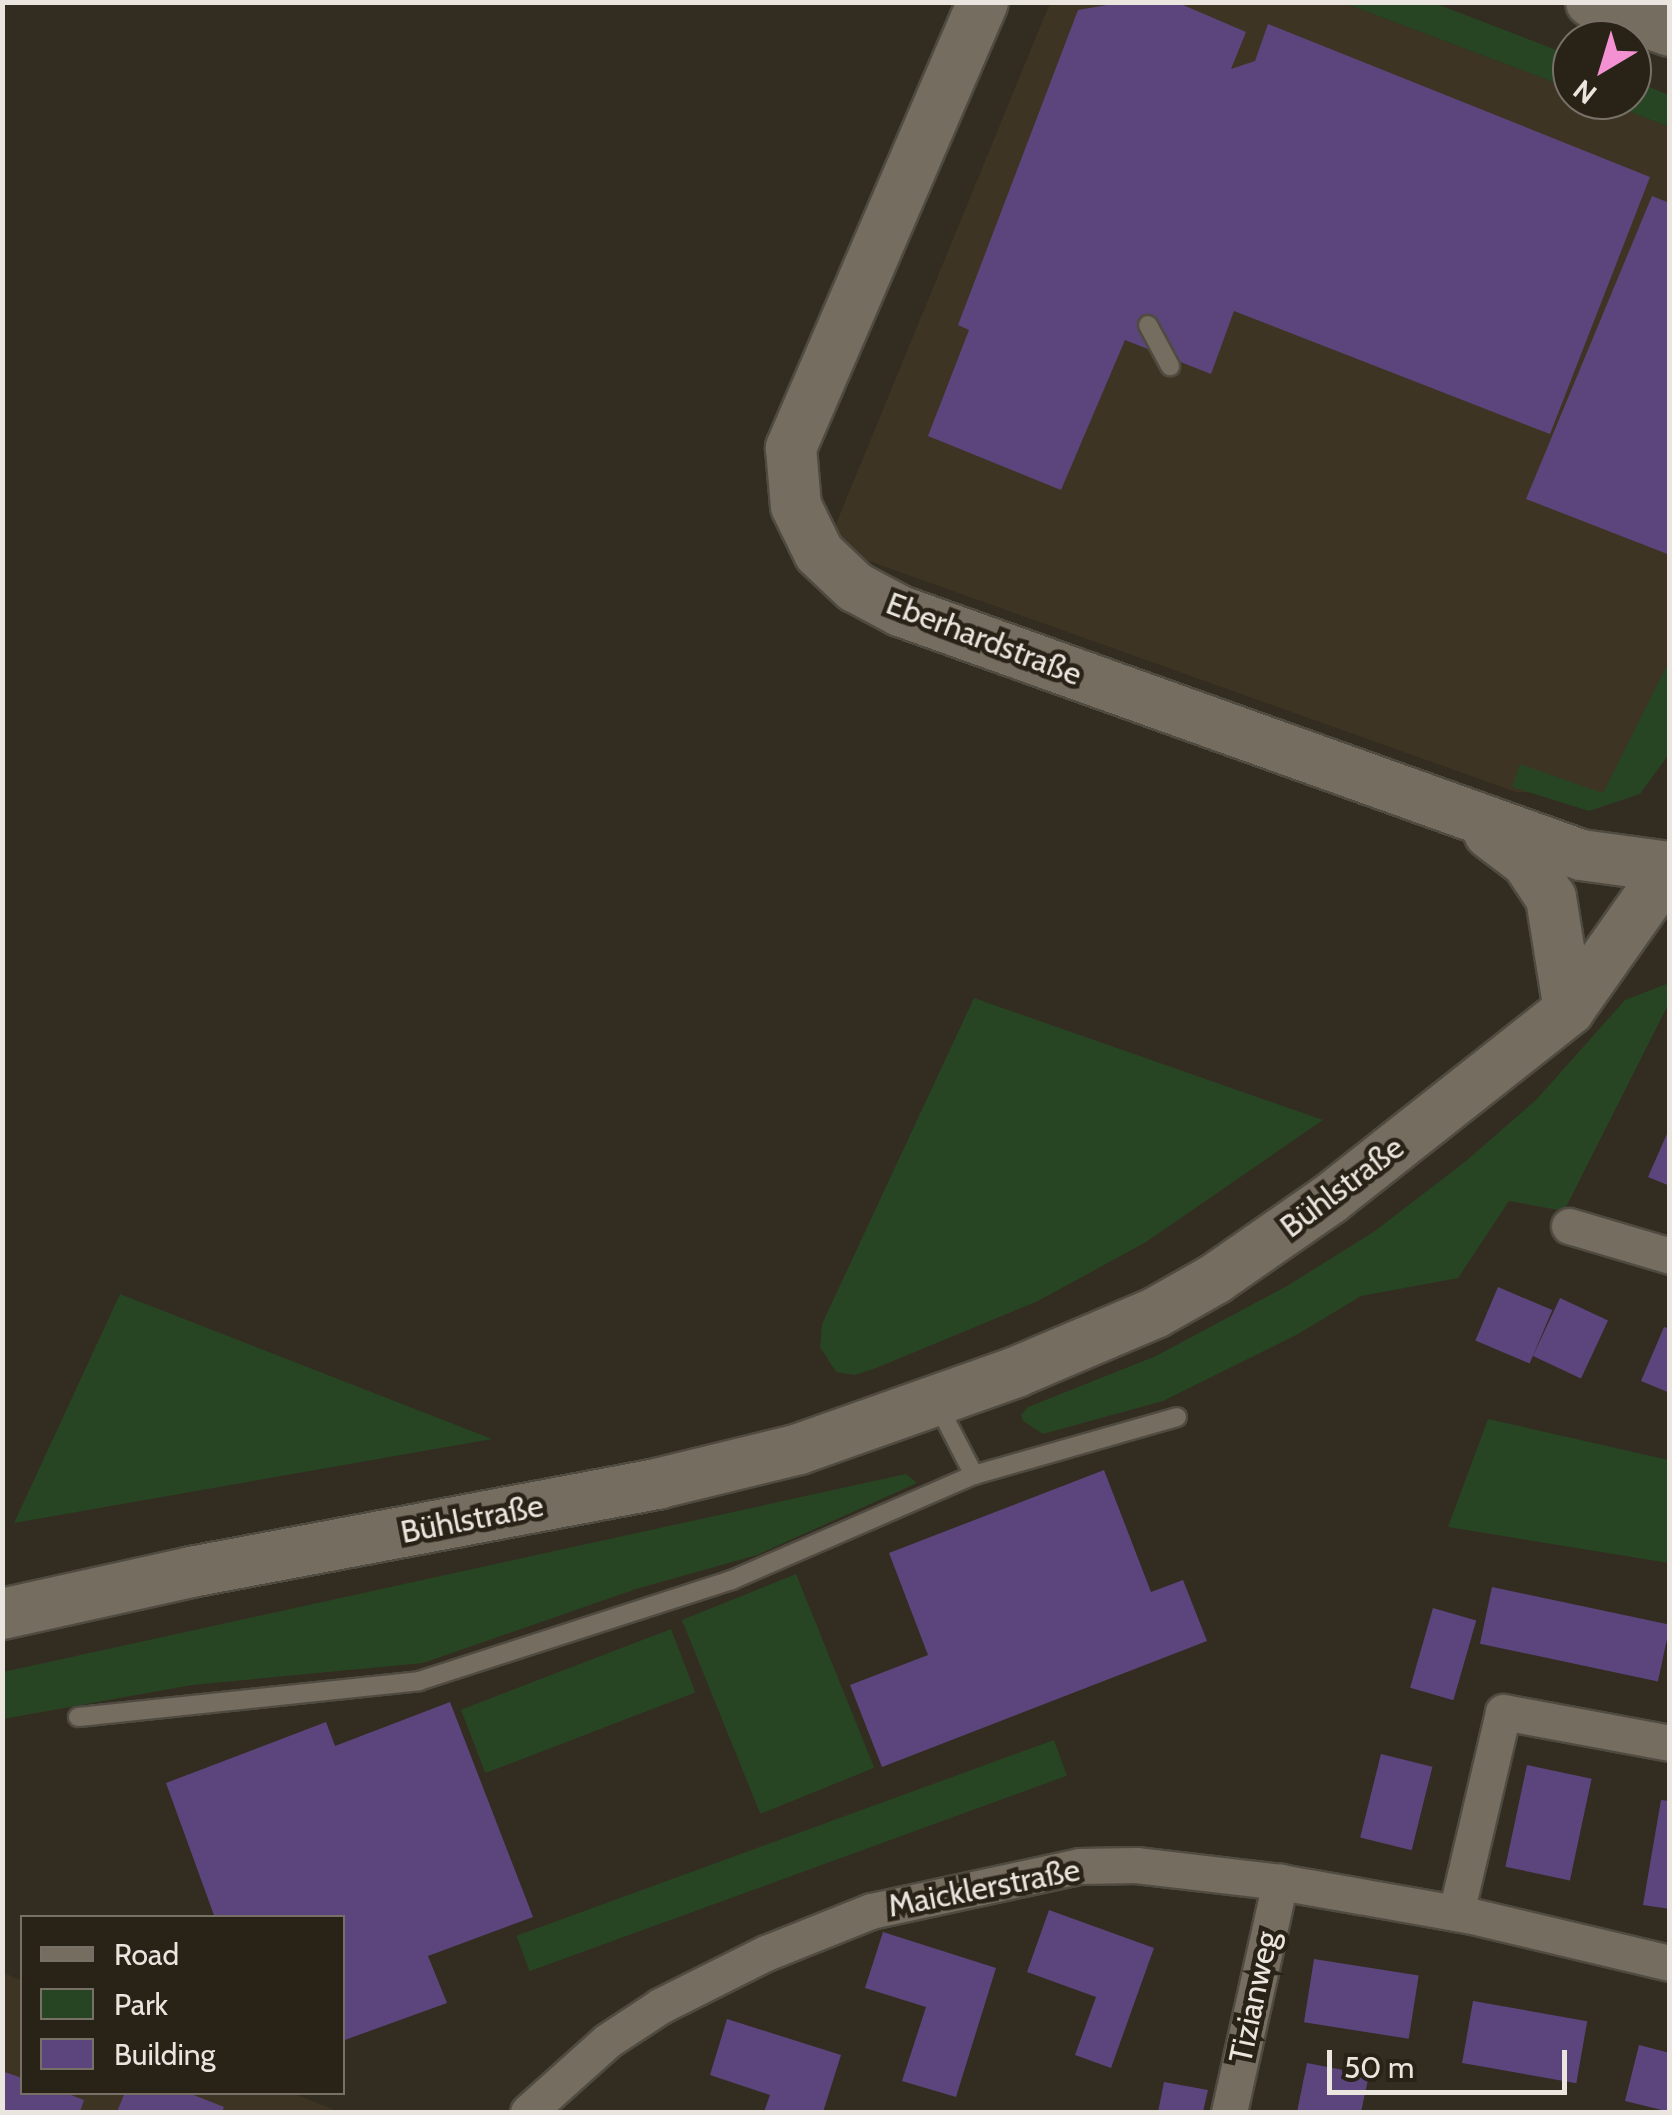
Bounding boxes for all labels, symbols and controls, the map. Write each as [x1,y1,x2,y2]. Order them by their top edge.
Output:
north arrow [1552,20,1652,120]
text: N [1567,73,1603,112]
street label: Eberhardstraße [881,584,1087,694]
street label: Bühlstraße [1273,1128,1411,1246]
street label: Bühlstraße [397,1486,547,1552]
street label: Maicklerstraße [885,1851,1083,1925]
legend [20,1915,345,2095]
street label: Tizianweg [1221,1928,1287,2066]
text: Road [114,1936,179,1973]
text: Park [114,1986,168,2023]
scale bar [1332,2030,1572,2092]
text: Building [114,2036,216,2073]
text: 50 m [1344,2049,1414,2086]

